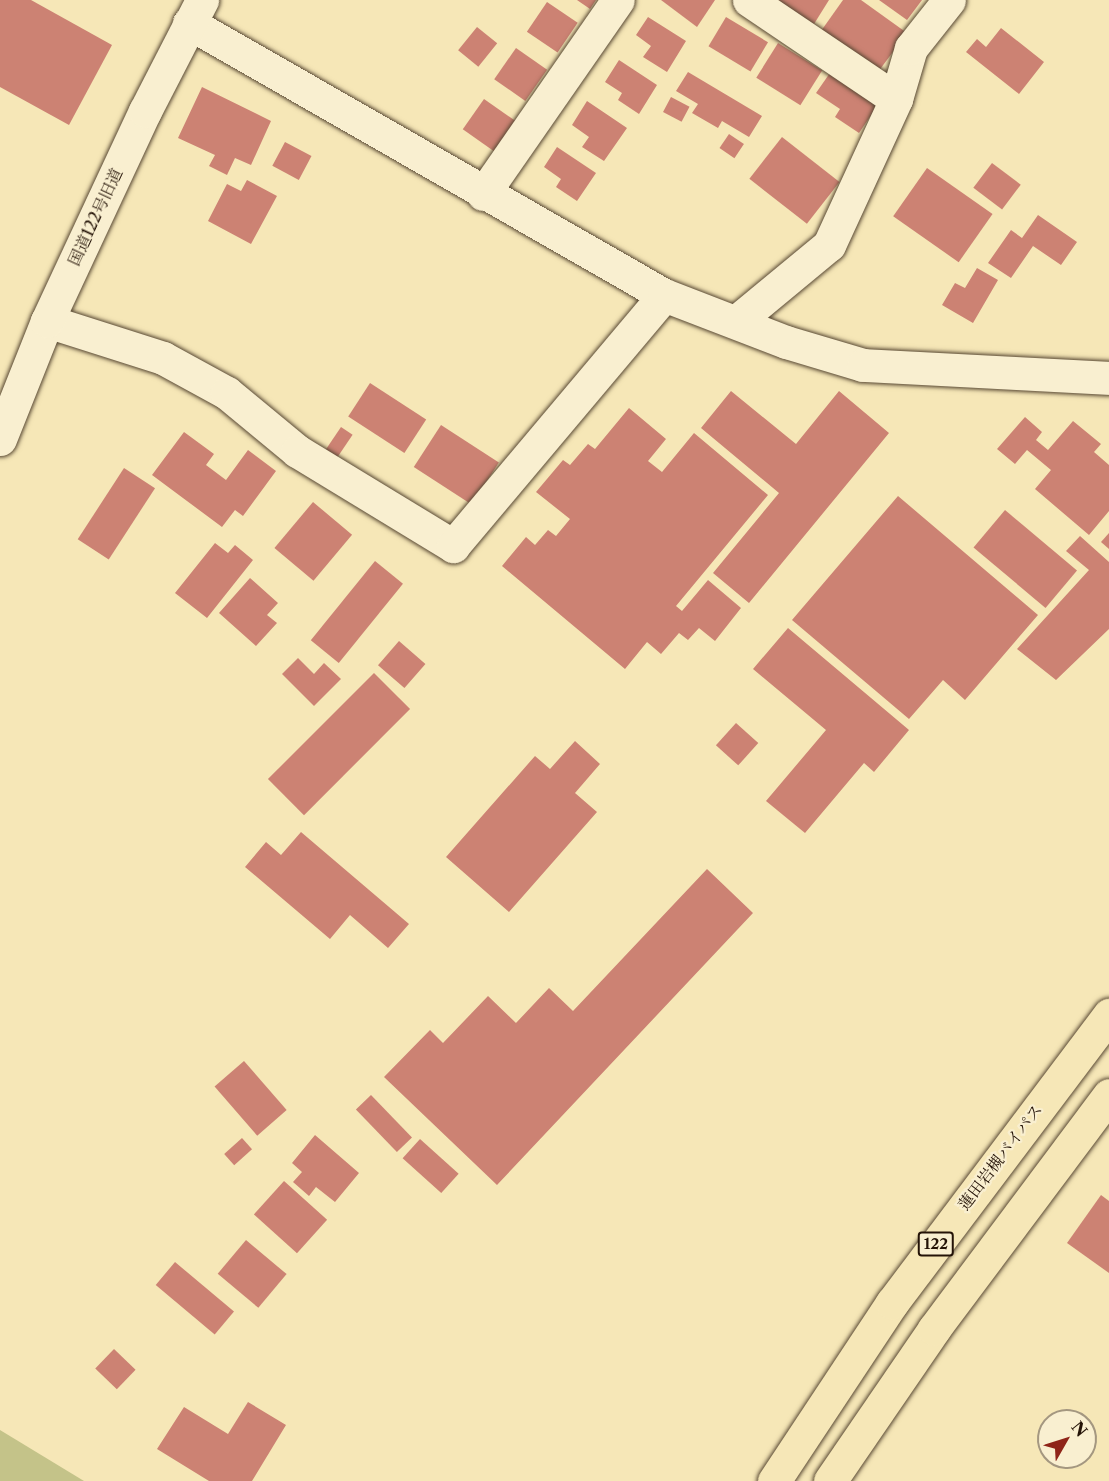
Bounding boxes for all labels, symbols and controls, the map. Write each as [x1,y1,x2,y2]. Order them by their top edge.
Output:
street label: 国道122号旧道 [64,165,126,269]
street label: 蓮田岩槻バイパス [954,1100,1046,1214]
road number: 122 [916,1232,956,1256]
north arrow [1037,1409,1097,1469]
text: N [1067,1417,1092,1441]

